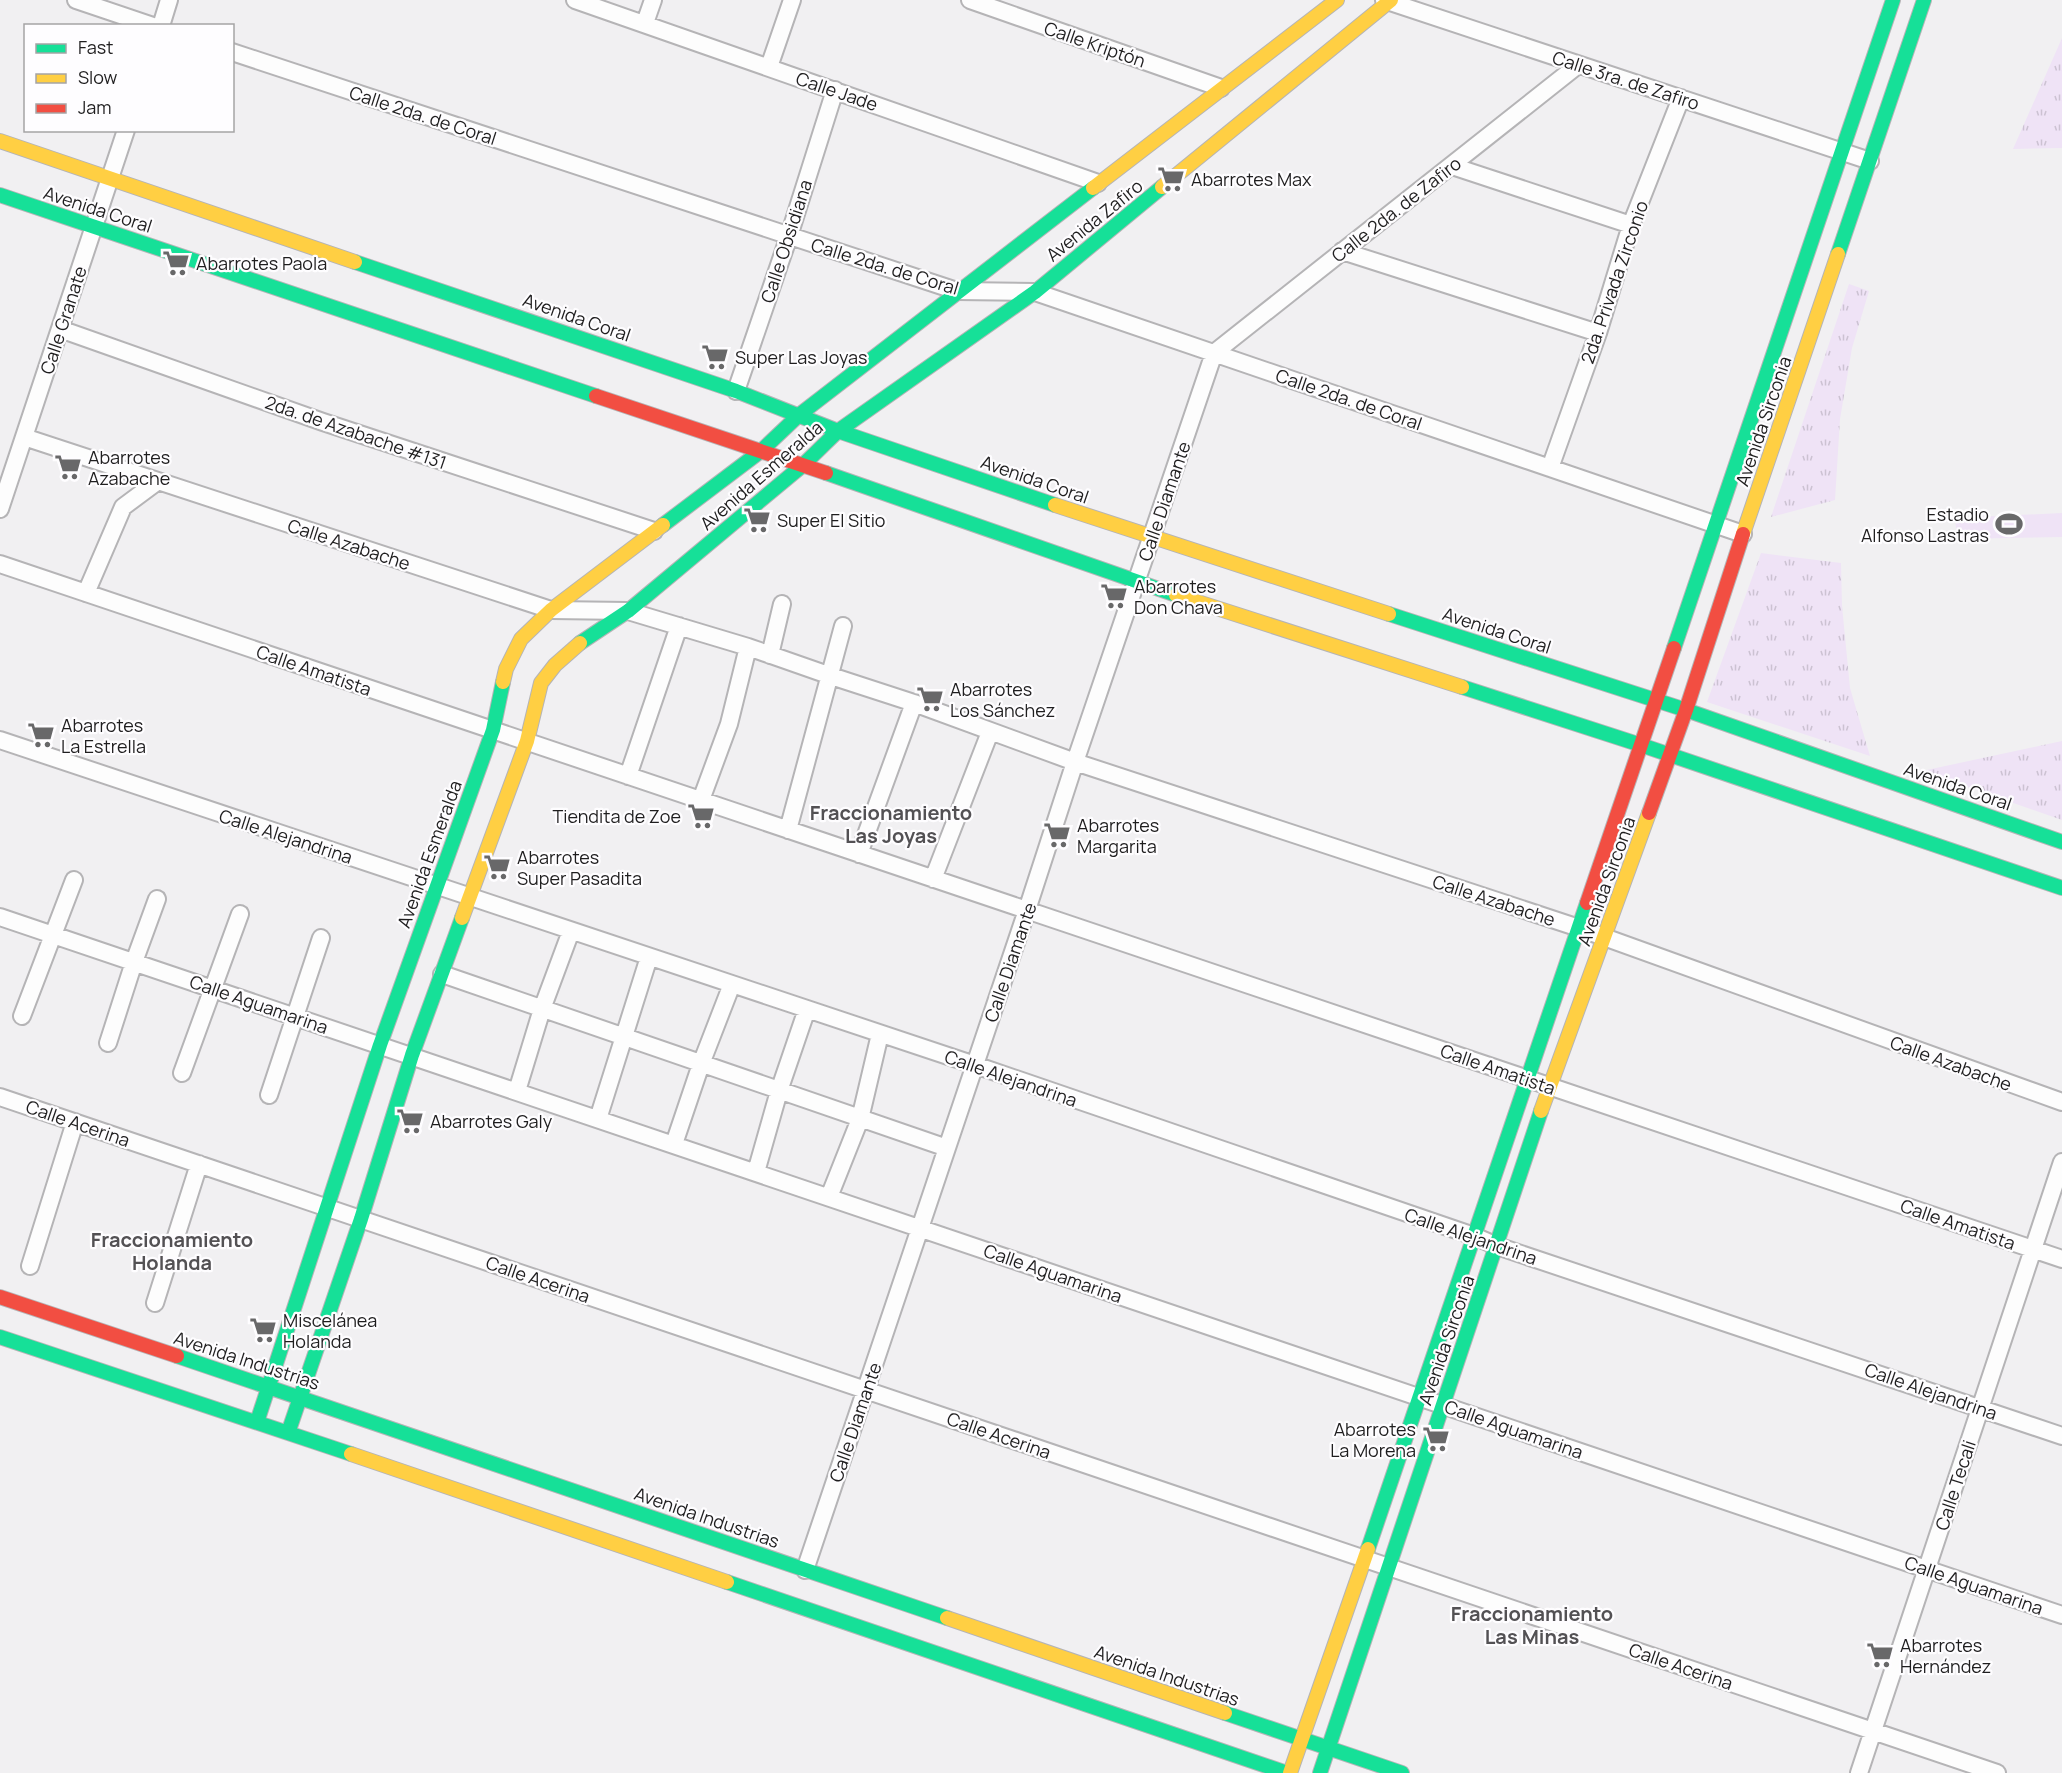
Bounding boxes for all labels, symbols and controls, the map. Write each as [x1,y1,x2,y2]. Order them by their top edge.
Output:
street label: Calle Kriptón [1041,15,1149,73]
legend [24,24,234,132]
text: Fast [78,35,113,59]
street label: Calle 3ra. de Zafiro [1549,45,1703,115]
text: Slow [78,65,118,89]
street label: Calle Jade [793,66,881,116]
street label: Calle 2da. de Coral [346,80,500,150]
text: Jam [78,95,112,119]
street label: Calle 2da. de Zafiro [1326,151,1466,267]
supermarket icon: Abarrotes Max [1156,164,1186,194]
place label: Abarrotes Max [1191,167,1312,191]
street label: Avenida Zafiro [1041,174,1147,266]
street label: Calle Obsidiana [755,176,817,306]
street label: Avenida Coral [41,180,155,238]
street label: 2da. Privada Zirconio [1575,197,1653,367]
street label: Calle 2da. de Coral [808,232,962,300]
supermarket icon: Abarrotes Paola [161,248,191,278]
place label: Abarrotes Paola [196,251,327,275]
street label: Calle Granate [34,263,92,377]
street label: Avenida Coral [520,287,634,347]
supermarket icon: Super Las Joyas [700,342,730,372]
place label: Super Las Joyas [735,345,868,369]
street label: Avenida Sirconia [1730,353,1796,489]
street label: Calle 2da. de Coral [1273,363,1425,435]
street label: 2da. de Azabache #131 [262,390,450,474]
street label: Avenida Esmeralda [695,415,827,535]
street label: Calle Diamante [1132,438,1196,564]
place label: Abarrotes Azabache [88,445,170,490]
street label: Avenida Coral [978,449,1092,509]
supermarket icon: Abarrotes Azabache [53,452,83,482]
place label: Estadio Alfonso Lastras [1861,502,1989,547]
supermarket icon: Super El Sitio [742,505,772,535]
place label: Super El Sitio [777,508,885,532]
sports icon: Estadio Alfonso Lastras [1994,509,2024,539]
street label: Calle Azabache [285,513,413,575]
place label: Abarrotes Don Chava [1134,574,1223,619]
supermarket icon: Abarrotes Don Chava [1099,581,1129,611]
street label: Avenida Coral [1440,601,1554,659]
street label: Calle Amatista [253,639,375,701]
place label: Abarrotes Los Sánchez [950,677,1055,722]
supermarket icon: Abarrotes Los Sánchez [915,684,945,714]
place label: Abarrotes La Estrella [61,713,146,758]
supermarket icon: Abarrotes La Estrella [26,720,56,750]
street label: Avenida Coral [1901,756,2015,816]
street label: Avenida Esmeralda [391,777,467,931]
district label: Fraccionamiento Las Joyas [810,799,972,849]
supermarket icon: Tiendita de Zoe [686,801,716,831]
street label: Calle Alejandrina [216,803,356,869]
place label: Tiendita de Zoe [552,804,681,828]
place label: Abarrotes Margarita [1077,813,1159,858]
street label: Avenida Sirconia [1572,813,1640,949]
supermarket icon: Abarrotes Margarita [1042,820,1072,850]
place label: Abarrotes Super Pasadita [517,845,642,890]
supermarket icon: Abarrotes Super Pasadita [482,852,512,882]
street label: Calle Azabache [1430,869,1558,931]
street label: Calle Diamante [978,899,1042,1025]
street label: Calle Aguamarina [187,969,331,1039]
street label: Calle Azabache [1887,1030,2015,1096]
street label: Calle Amatista [1437,1038,1559,1100]
street label: Calle Alejandrina [942,1044,1080,1112]
street label: Calle Acerina [23,1094,133,1152]
supermarket icon: Abarrotes Galy [395,1106,425,1136]
place label: Abarrotes Galy [430,1109,553,1133]
street label: Calle Amatista [1897,1193,2019,1255]
street label: Calle Alejandrina [1402,1202,1540,1270]
district label: Fraccionamiento Holanda [91,1226,253,1276]
street label: Calle Aguamarina [981,1238,1125,1308]
street label: Calle Acerina [483,1250,593,1308]
street label: Avenida Sirconia [1413,1272,1479,1408]
place label: Miscelánea Holanda [283,1308,377,1353]
supermarket icon: Miscelánea Holanda [248,1315,278,1345]
street label: Avenida Industrias [171,1325,323,1395]
street label: Calle Alejandrina [1862,1357,2000,1425]
street label: Calle Diamante [823,1359,887,1485]
street label: Calle Aguamarina [1442,1394,1586,1464]
street label: Calle Acerina [944,1406,1054,1464]
place label: Abarrotes La Morena [1330,1417,1416,1462]
supermarket icon: Abarrotes La Morena [1421,1424,1451,1454]
street label: Calle Tecali [1929,1437,1981,1533]
street label: Avenida Industrias [631,1481,783,1553]
street label: Calle Aguamarina [1902,1550,2046,1620]
district label: Fraccionamiento Las Minas [1451,1600,1613,1650]
place label: Abarrotes Hernández [1900,1633,1991,1678]
street label: Calle Acerina [1626,1637,1736,1695]
street label: Avenida Industrias [1091,1639,1243,1711]
supermarket icon: Abarrotes Hernández [1865,1640,1895,1670]

